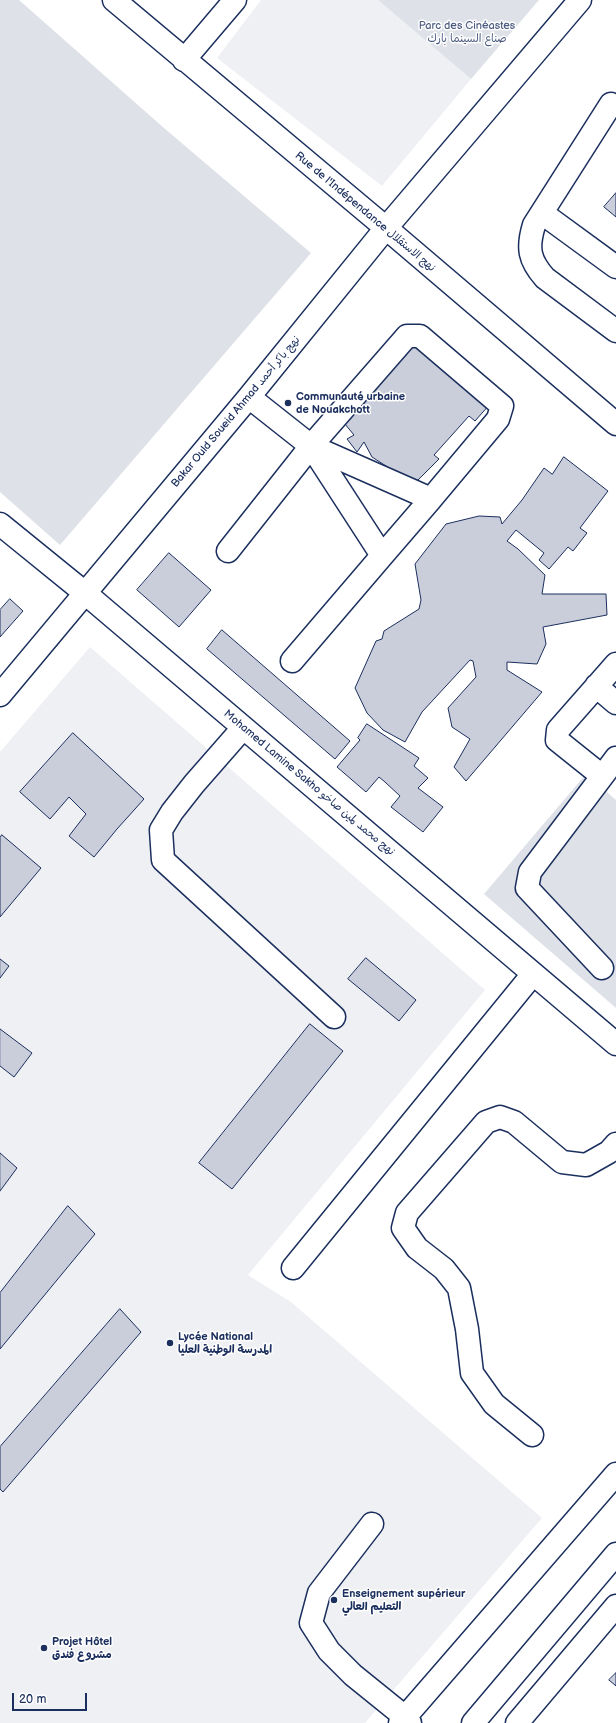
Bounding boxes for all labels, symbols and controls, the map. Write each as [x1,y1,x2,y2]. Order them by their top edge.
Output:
park label: Parc des Cinéastes صناع السينما بارك [419,19,515,45]
street label: Rue de l'Indépendance نهج الاستقلال [292,149,438,275]
street label: Bakar Ould Soueid Ahmad نهج باكر أحمد [169,334,303,490]
place label: Communauté urbaine de Nouakchott [296,390,405,416]
marker: Communauté urbaine de Nouakchott [283,398,293,408]
street label: Mohamed Lamine Sakho نهج محمد لمين صاخو [221,707,397,859]
place label: Lycée National المدرسة الوطنية العليا [178,1330,272,1356]
marker: Lycée National المدرسة الوطنية العليا [165,1338,175,1348]
place label: Enseignement supérieur التعليم العالي [342,1587,465,1613]
marker: Enseignement supérieur التعليم العالي [329,1595,339,1605]
place label: Projet Hôtel مشروع فندق [52,1635,112,1661]
marker: Projet Hôtel مشروع فندق [39,1643,49,1653]
scale bar [14,1685,89,1711]
text: 20 m [19,1692,46,1707]

